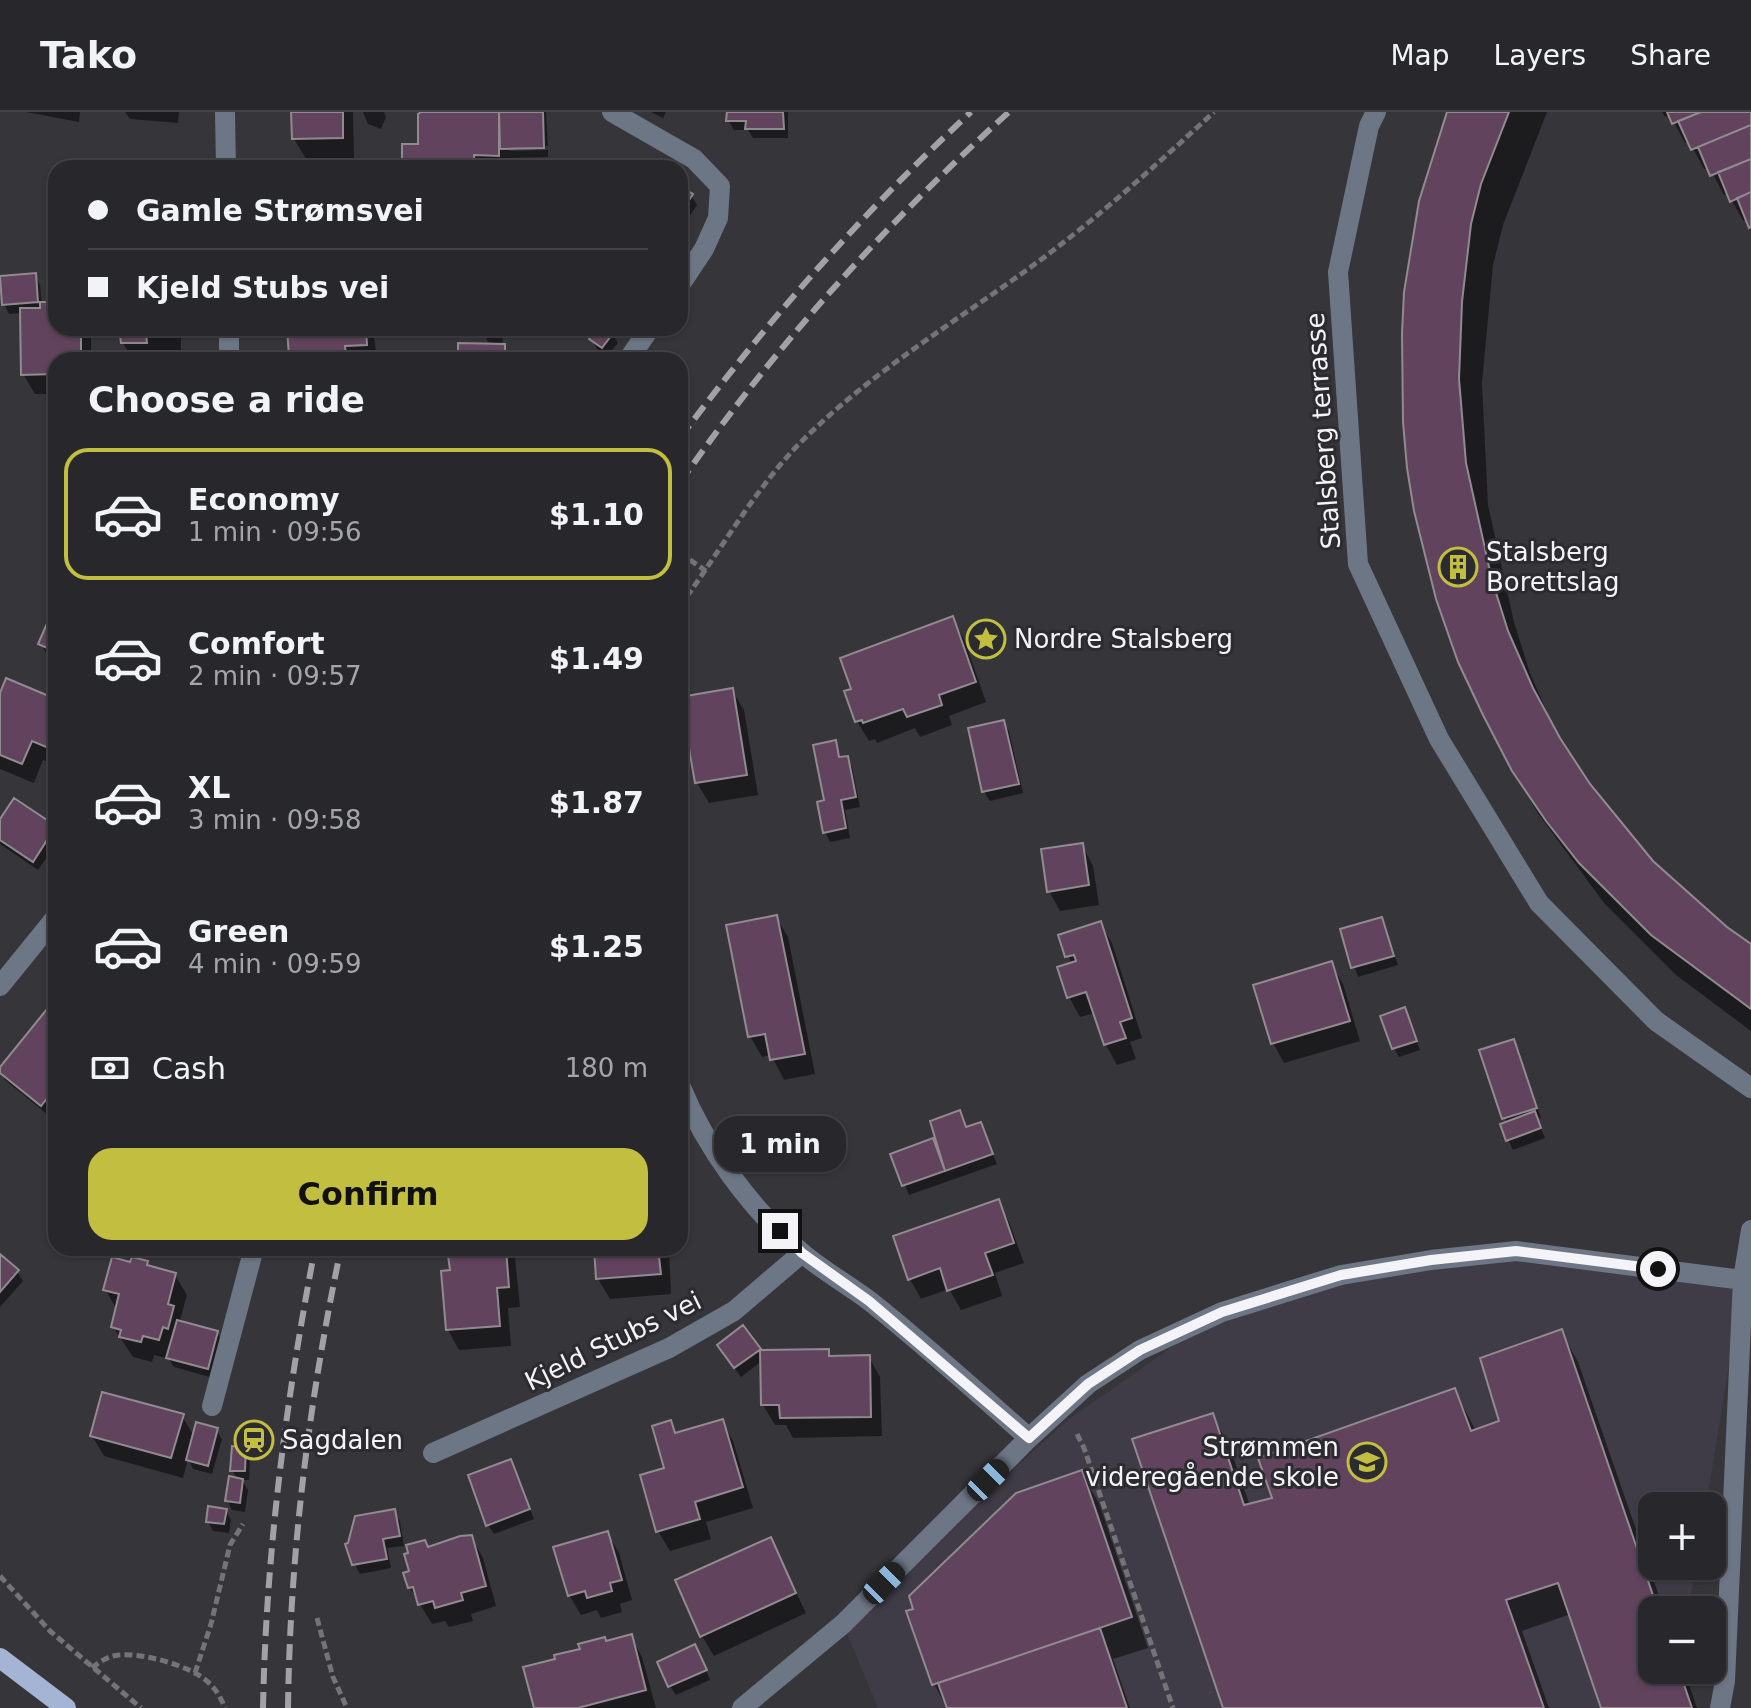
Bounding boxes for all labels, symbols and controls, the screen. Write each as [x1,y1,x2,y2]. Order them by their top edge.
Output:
text: Tako [40,33,137,77]
text: Map [1390,39,1450,72]
text: Layers [1494,39,1586,72]
text: Share [1630,39,1711,72]
text: Gamle Strømsvei [136,193,424,228]
text: Kjeld Stubs vei [136,270,389,305]
street label: Stalsberg terrasse [1300,312,1346,550]
text: Choose a ride [88,379,365,420]
icon: car [92,478,164,550]
text: Economy [188,482,340,517]
text: $1.10 [549,497,644,532]
text: 1 min · 09:56 [188,517,362,547]
place label: Stalsberg Borettslag [1486,537,1619,597]
building icon: Stalsberg Borettslag [1437,546,1479,588]
place icon: Nordre Stalsberg [965,618,1007,660]
icon: car [92,622,164,694]
place label: Nordre Stalsberg [1014,624,1233,654]
text: Comfort [188,626,325,661]
text: $1.49 [549,641,644,676]
text: 2 min · 09:57 [188,661,362,691]
icon: car [92,766,164,838]
text: XL [188,770,230,805]
text: $1.87 [549,785,644,820]
text: 3 min · 09:58 [188,805,362,835]
icon: car [92,910,164,982]
text: Green [188,914,289,949]
text: $1.25 [549,929,644,964]
text: 4 min · 09:59 [188,949,362,979]
icon: cash [88,1046,132,1090]
text: Cash [152,1051,226,1086]
text: 180 m [565,1053,648,1083]
callout: 1 min [714,1115,846,1171]
text: 1 min [739,1129,821,1159]
button: Confirm [88,1148,648,1240]
route end [762,1213,798,1249]
route start [1640,1251,1676,1287]
street label: Kjeld Stubs vei [520,1285,706,1397]
station icon: Sagdalen [233,1419,275,1461]
place label: Sagdalen [282,1425,403,1455]
place label: Strømmen videregående skole [1085,1432,1339,1492]
school or university icon: Strømmen videregående skole [1346,1441,1388,1483]
car [963,1455,1013,1505]
map controls [1638,1492,1726,1684]
button: + [1638,1492,1726,1580]
car [859,1558,909,1608]
button: − [1638,1596,1726,1684]

